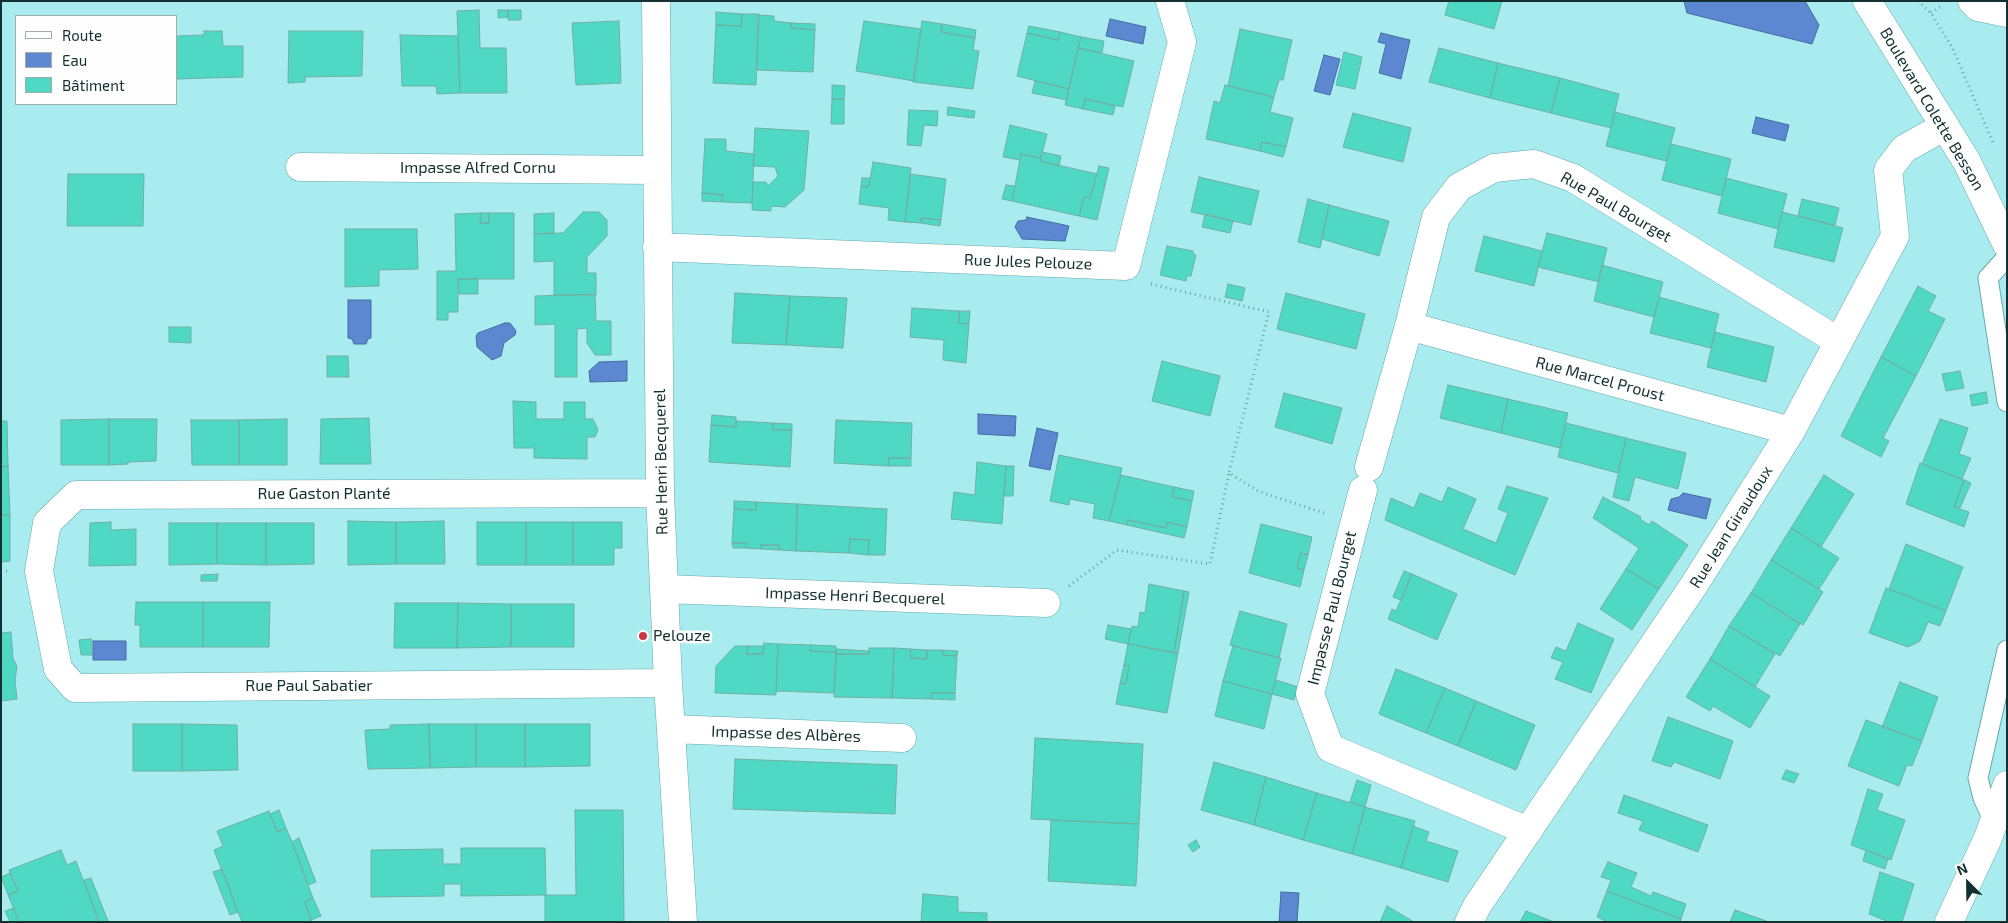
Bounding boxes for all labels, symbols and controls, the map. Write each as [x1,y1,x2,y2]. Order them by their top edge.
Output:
legend [15,15,178,105]
street label: Boulevard Colette Besson [1876,24,1988,194]
text: Route [62,26,102,44]
text: Eau [62,51,87,69]
text: Bâtiment [62,76,125,94]
street label: Impasse Alfred Cornu [400,158,556,178]
street label: Rue Paul Bourget [1557,167,1675,247]
street label: Rue Jules Pelouze [964,250,1092,274]
street label: Rue Marcel Proust [1533,353,1667,405]
street label: Rue Henri Becquerel [650,389,672,535]
street label: Rue Jean Giraudoux [1685,462,1777,592]
street label: Rue Gaston Planté [257,484,391,504]
street label: Impasse Paul Bourget [1304,529,1360,687]
street label: Impasse Henri Becquerel [765,583,945,609]
place label: Pelouze [653,626,711,646]
marker: Pelouze [637,630,649,642]
street label: Rue Paul Sabatier [245,676,373,696]
street label: Impasse des Albères [711,722,861,746]
north arrow [1943,858,1993,908]
text: N [1954,859,1970,879]

